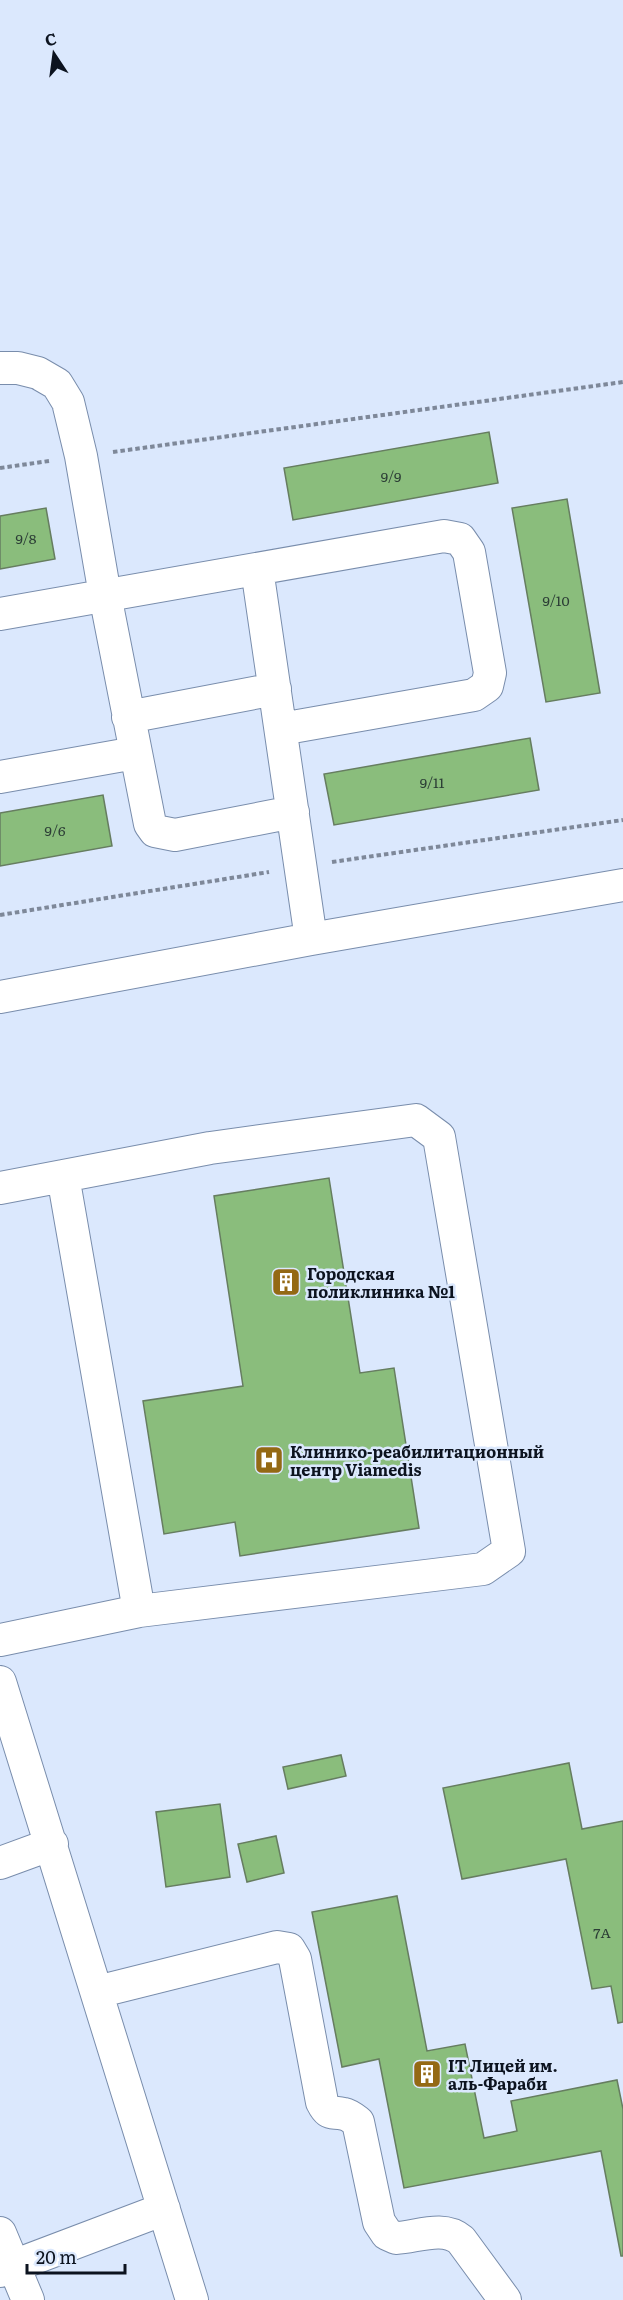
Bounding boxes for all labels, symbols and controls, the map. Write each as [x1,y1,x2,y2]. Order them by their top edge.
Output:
north arrow [24,24,84,84]
text: С [42,25,59,51]
house number: 9/9 [381,466,401,486]
house number: 9/8 [15,528,37,548]
house number: 9/10 [542,590,570,610]
house number: 9/11 [420,772,445,792]
house number: 9/6 [45,820,66,840]
place label: Городская поликлиника №1 [307,1261,455,1303]
building icon: Городская поликлиника №1 [270,1266,302,1298]
place label: Клинико-реабилитационный центр Viamedis [290,1439,544,1481]
hospital icon: Клинико-реабилитационный центр Viamedis [253,1444,285,1476]
house number: 7А [593,1922,611,1942]
place label: IT Лицей им. аль-Фараби [448,2053,558,2095]
building icon: IT Лицей им. аль-Фараби [411,2058,443,2090]
scale bar [27,2237,124,2275]
text: 20 m [36,2243,77,2270]

